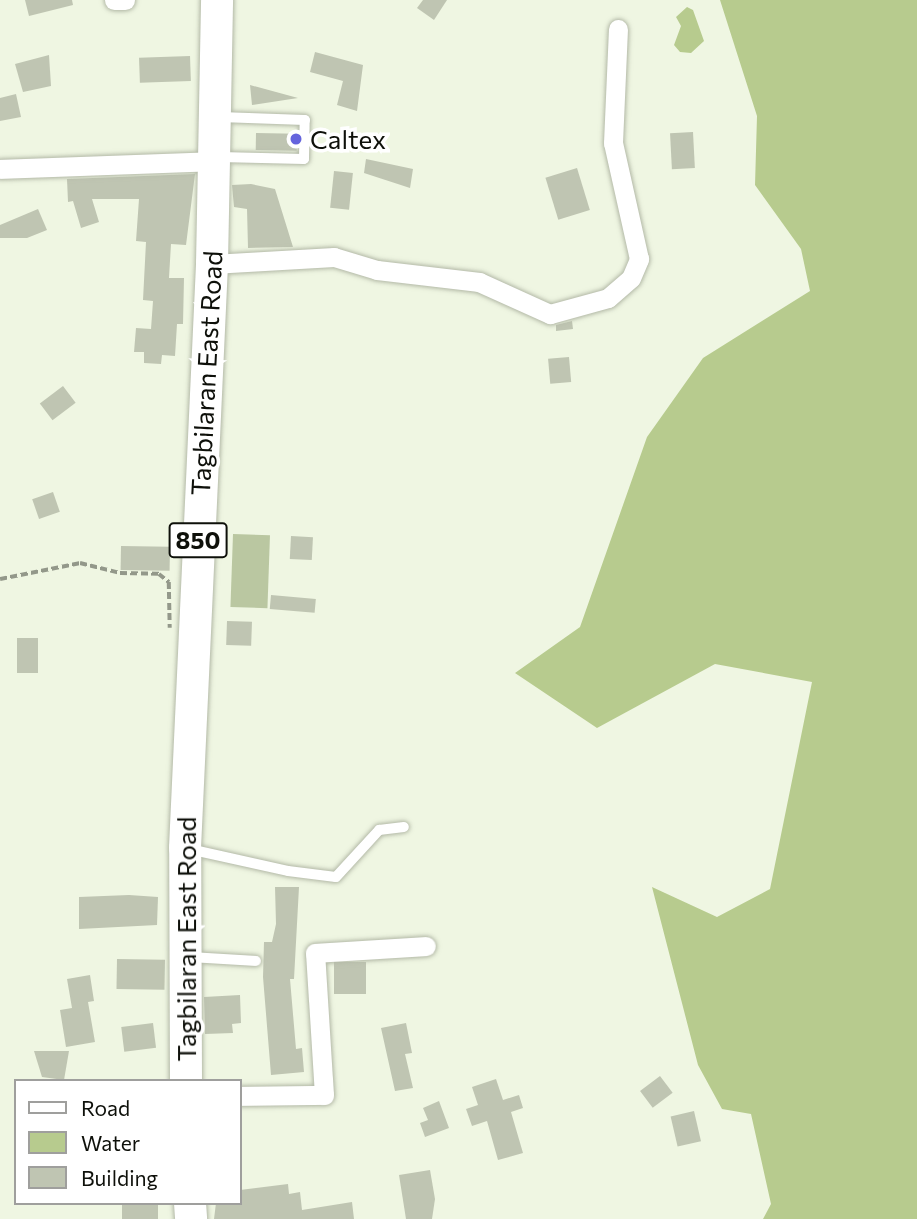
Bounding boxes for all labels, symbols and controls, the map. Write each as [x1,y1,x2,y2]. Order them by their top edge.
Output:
place label: Caltex [310,123,386,155]
marker: Caltex [288,131,304,147]
street label: Tagbilaran East Road [184,250,228,496]
road number: 850 [168,520,228,560]
street label: Tagbilaran East Road [170,816,202,1062]
legend [14,1079,242,1205]
text: Road [81,1095,130,1120]
text: Water [81,1130,140,1155]
text: Building [81,1165,158,1190]

